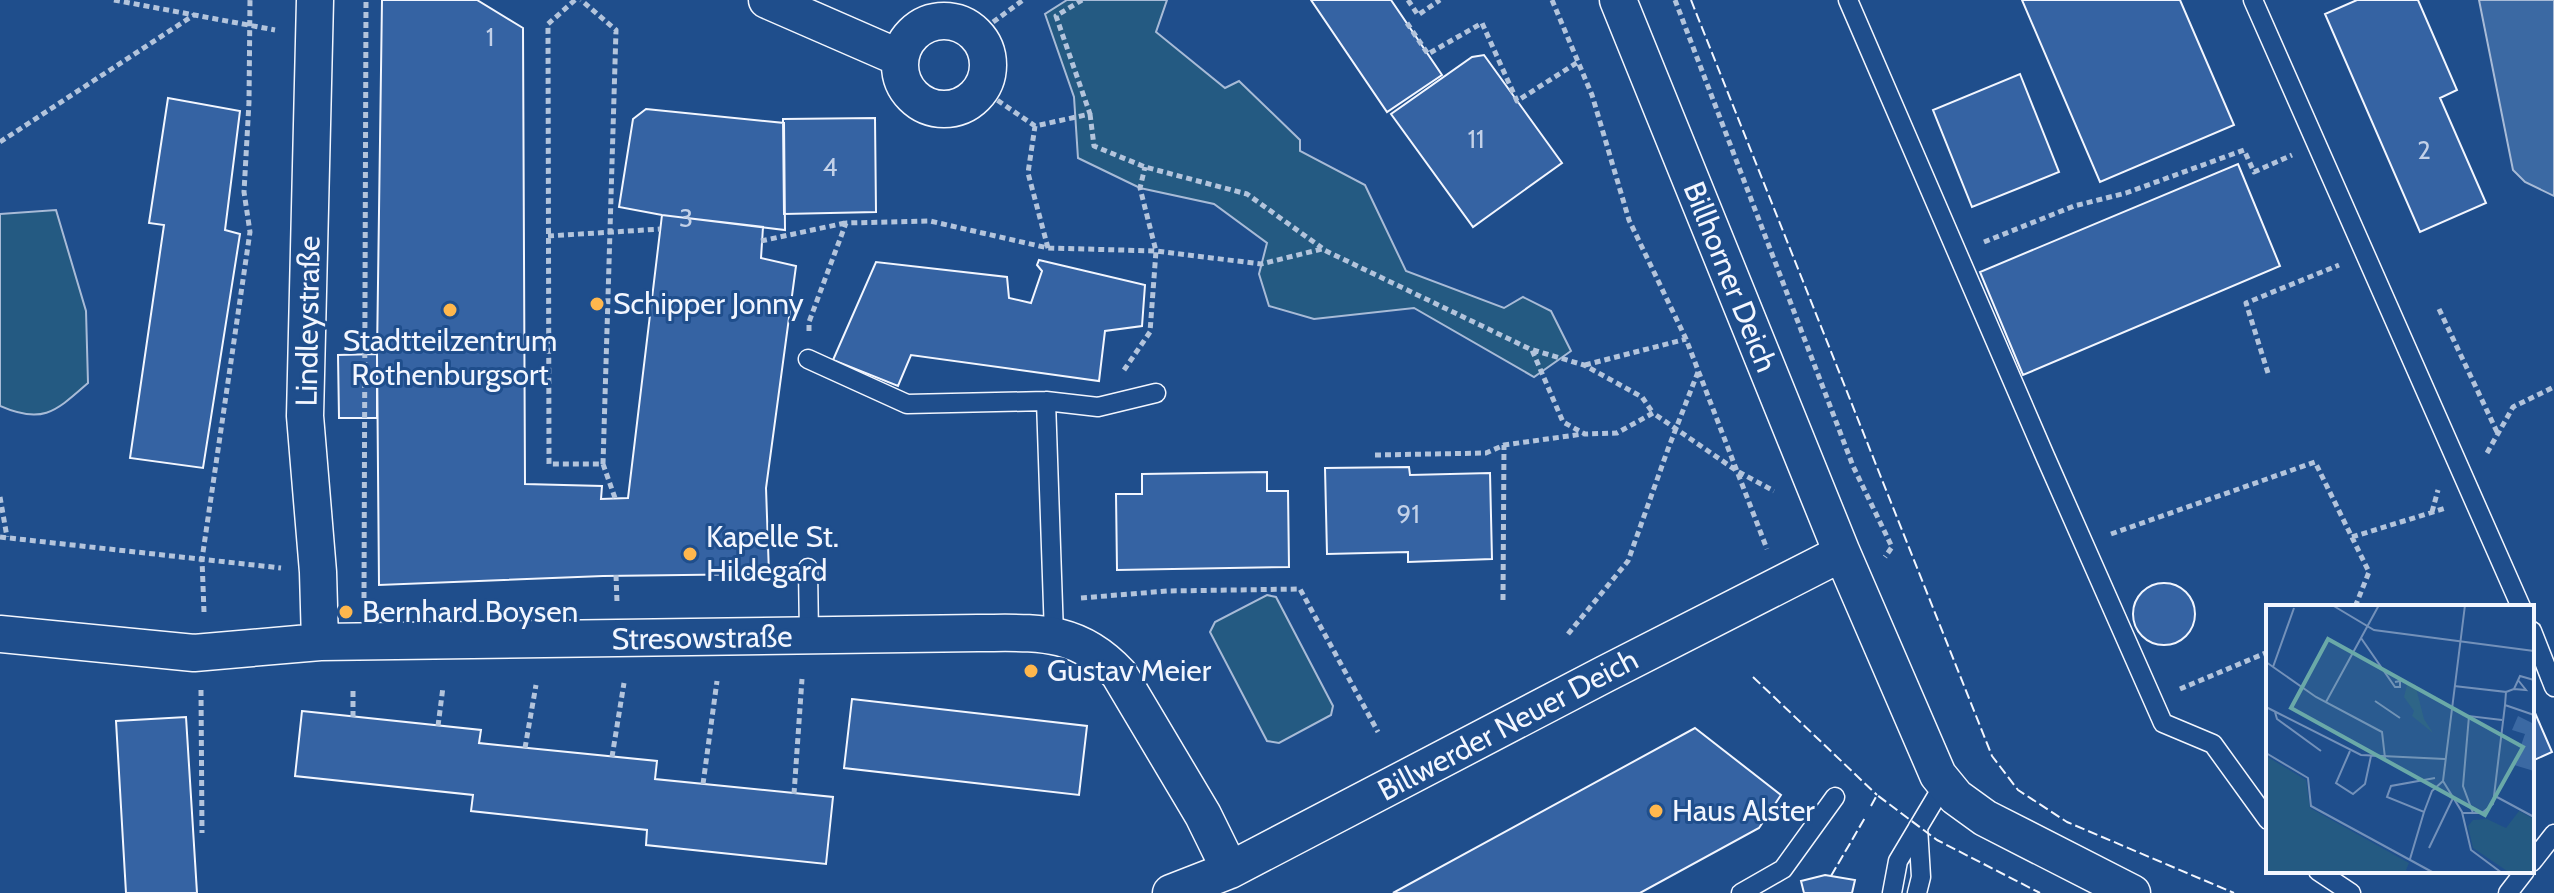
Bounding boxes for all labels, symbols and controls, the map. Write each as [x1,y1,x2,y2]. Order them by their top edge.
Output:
house number: 1 [486,21,494,53]
house number: 11 [1468,123,1484,155]
house number: 2 [2417,134,2431,166]
house number: 4 [822,151,838,183]
street label: Billhorner Deich [1675,176,1785,377]
house number: 3 [679,202,693,234]
street label: Lindleystraße [288,235,327,407]
place label: Schipper Jonny [613,285,804,322]
marker: Schipper Jonny [588,295,606,313]
marker: Stadtteilzentrum Rothenburgsort [441,301,459,319]
place label: Stadtteilzentrum Rothenburgsort [343,322,557,393]
house number: 91 [1396,498,1420,530]
place label: Kapelle St. Hildegard [706,518,839,589]
marker: Kapelle St. Hildegard [681,545,699,563]
place label: Bernhard Boysen [362,593,578,630]
marker: Bernhard Boysen [337,603,355,621]
inset map [2266,605,2534,873]
street label: Stresowstraße [611,617,793,658]
street label: Billwerder Neuer Deich [1371,640,1644,809]
place label: Gustav Meier [1047,652,1212,689]
marker: Gustav Meier [1022,662,1040,680]
place label: Haus Alster [1672,792,1815,829]
marker: Haus Alster [1647,802,1665,820]

